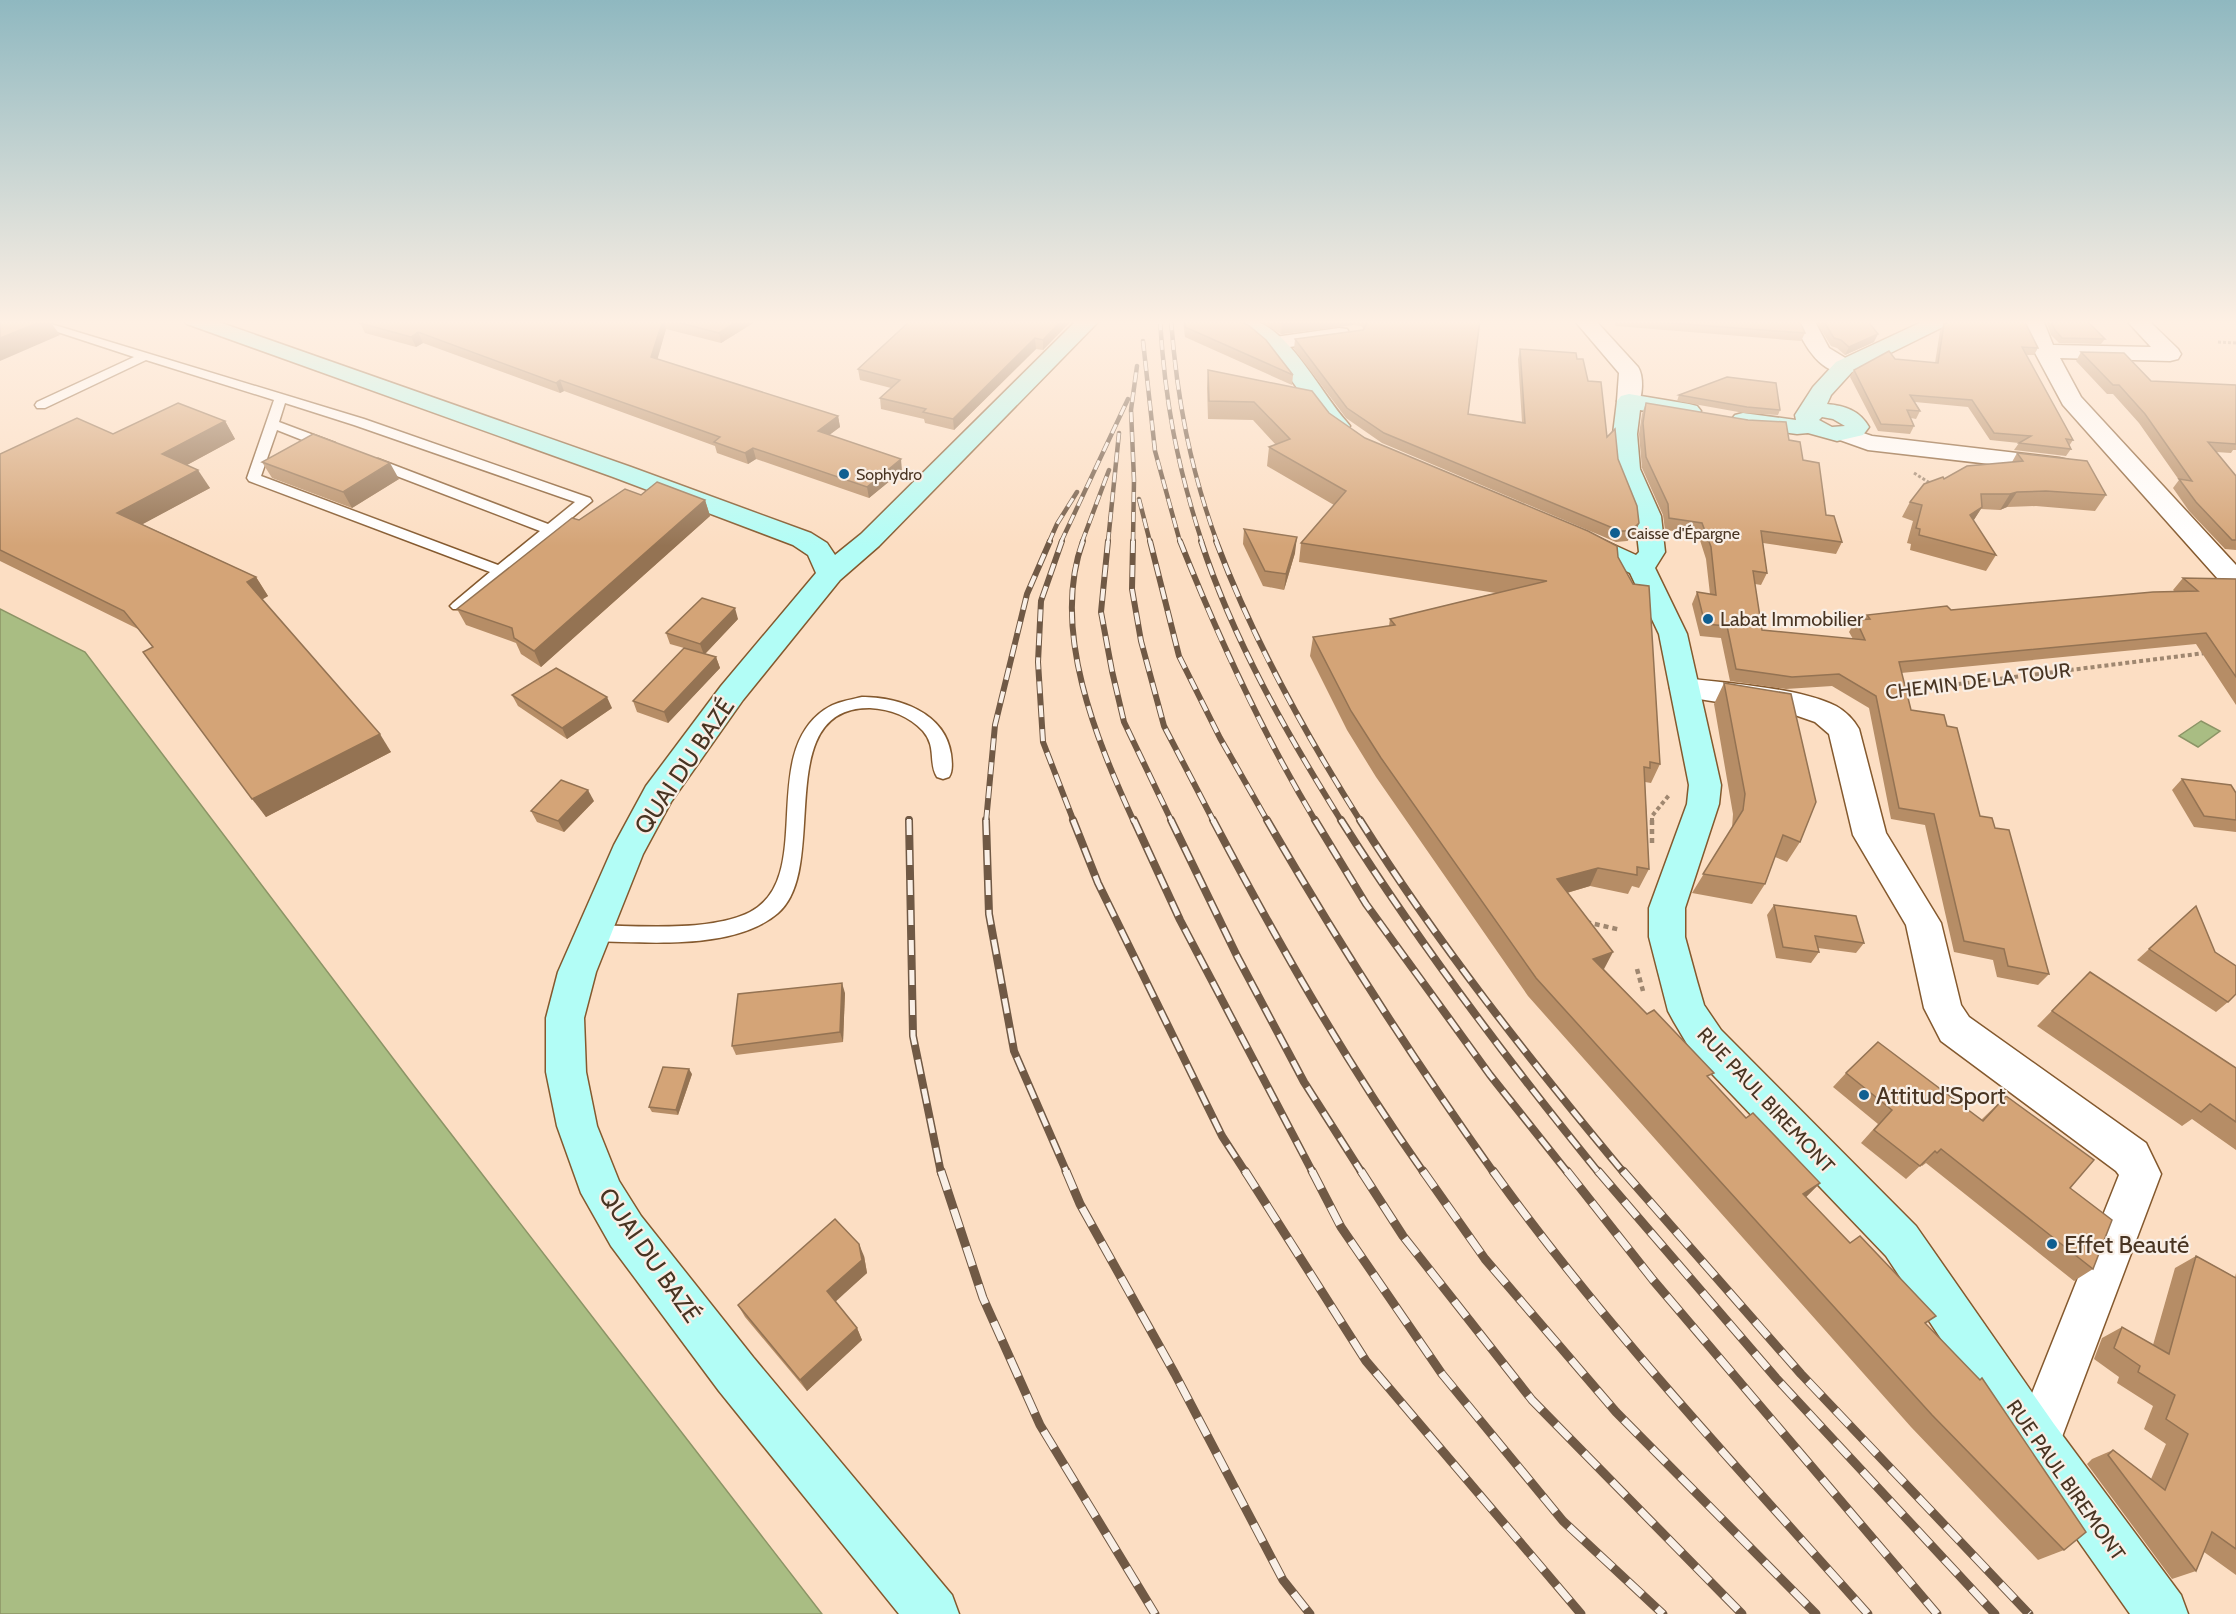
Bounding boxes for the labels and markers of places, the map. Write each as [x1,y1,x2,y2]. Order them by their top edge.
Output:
place label: Sophydro [856,465,922,484]
marker: Sophydro [837,467,851,481]
place label: Caisse d'Épargne [1627,524,1740,543]
marker: Caisse d'Épargne [1608,526,1622,540]
place label: Labat Immobilier [1720,607,1864,631]
marker: Labat Immobilier [1701,612,1715,626]
place label: Attitud'Sport [1876,1081,2006,1110]
marker: Attitud'Sport [1857,1088,1871,1102]
place label: Effet Beauté [2064,1230,2189,1259]
marker: Effet Beauté [2045,1237,2059,1251]

